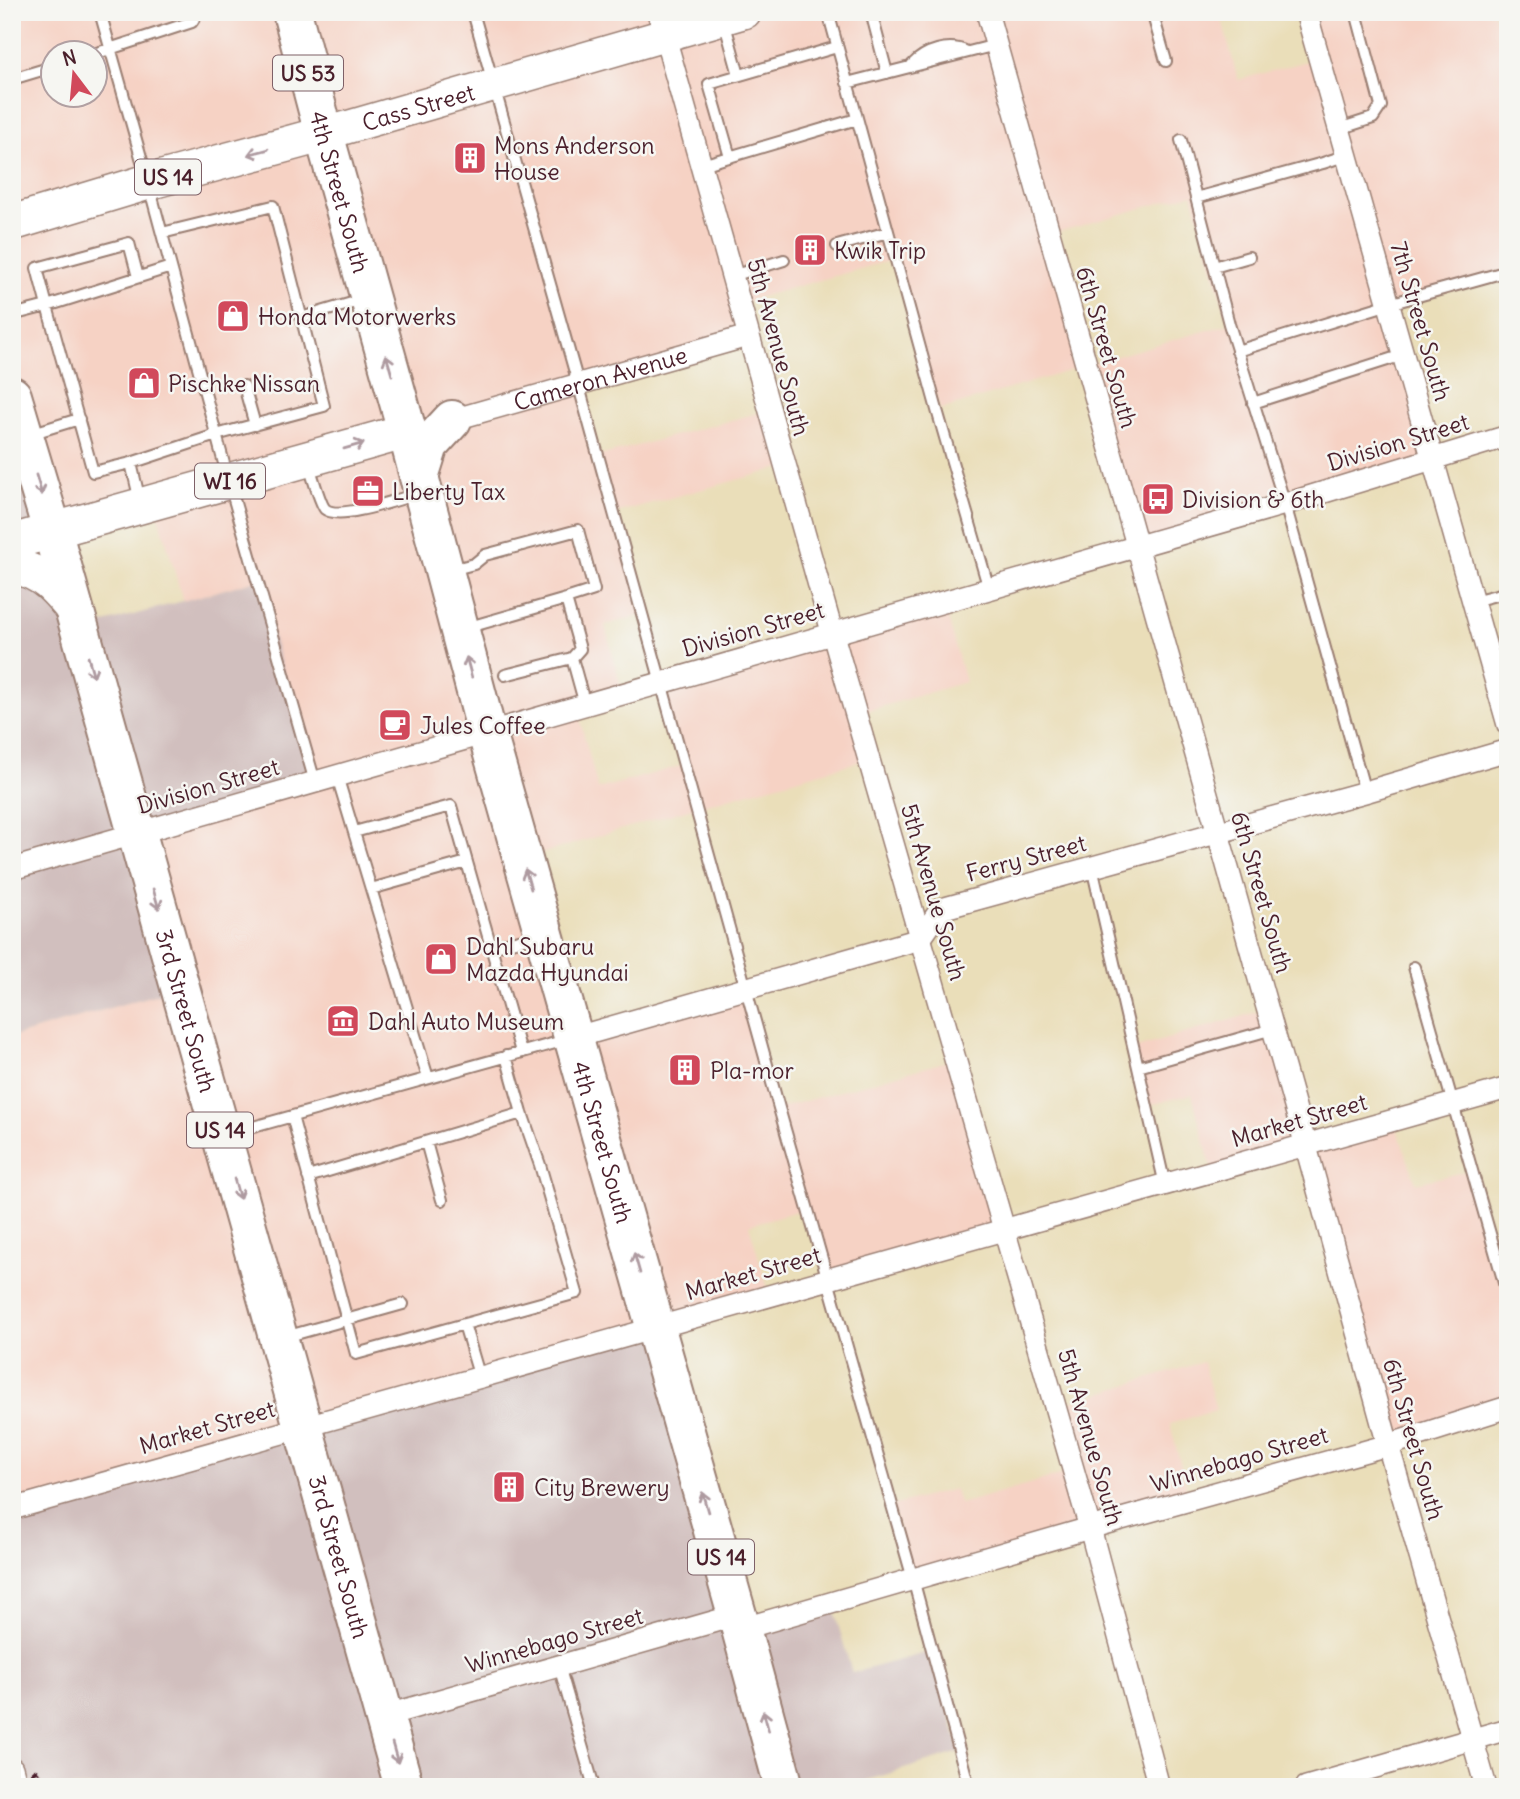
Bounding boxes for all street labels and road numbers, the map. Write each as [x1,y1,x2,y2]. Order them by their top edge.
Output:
road number: US 53 [273,56,343,90]
street label: Cass Street [358,77,478,137]
street label: 4th Street South [304,107,377,276]
road number: US 14 [135,160,201,194]
street label: 7th Street South [1384,238,1458,404]
street label: 5th Avenue South [741,255,817,439]
street label: 6th Street South [1070,263,1144,431]
street label: Cameron Avenue [510,340,690,416]
street label: Division Street [1324,407,1473,477]
road number: WI 16 [195,463,265,498]
street label: Division Street [679,595,828,663]
street label: Division Street [134,752,283,820]
street label: 5th Avenue South [895,800,973,984]
street label: 6th Street South [1225,808,1299,976]
street label: Ferry Street [963,828,1089,888]
street label: 3rd Street South [150,926,223,1096]
street label: 4th Street South [566,1058,640,1226]
street label: Market Street [1228,1087,1370,1153]
road number: US 14 [187,1112,253,1148]
street label: Market Street [682,1240,824,1306]
street label: 5th Avenue South [1052,1345,1130,1529]
street label: 6th Street South [1377,1355,1451,1523]
street label: Market Street [136,1394,278,1460]
street label: Winnebago Street [1147,1420,1331,1498]
street label: 3rd Street South [303,1472,376,1642]
road number: US 14 [688,1540,754,1574]
street label: Winnebago Street [462,1601,646,1679]

